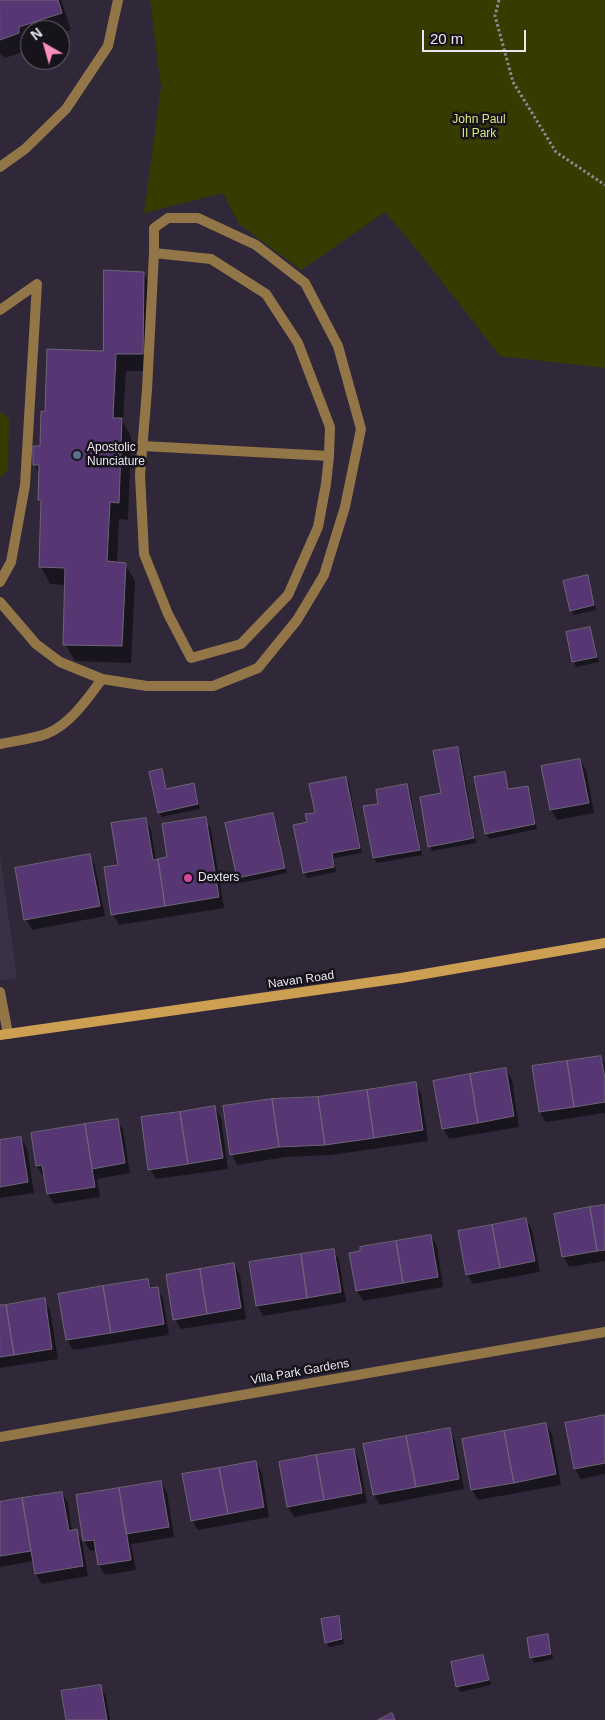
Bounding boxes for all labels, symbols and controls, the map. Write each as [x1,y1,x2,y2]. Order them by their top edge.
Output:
north arrow [20,20,70,70]
scale bar [425,20,529,52]
text: N [27,25,45,43]
text: 20 m [430,30,463,47]
park label: John Paul II Park [452,113,506,141]
place label: Apostolic Nunciature [87,441,145,469]
marker: Apostolic Nunciature [71,449,83,461]
place label: Dexters [198,871,239,885]
marker: Dexters [182,872,194,884]
street label: Navan Road [267,968,335,992]
street label: Villa Park Gardens [250,1356,350,1388]

